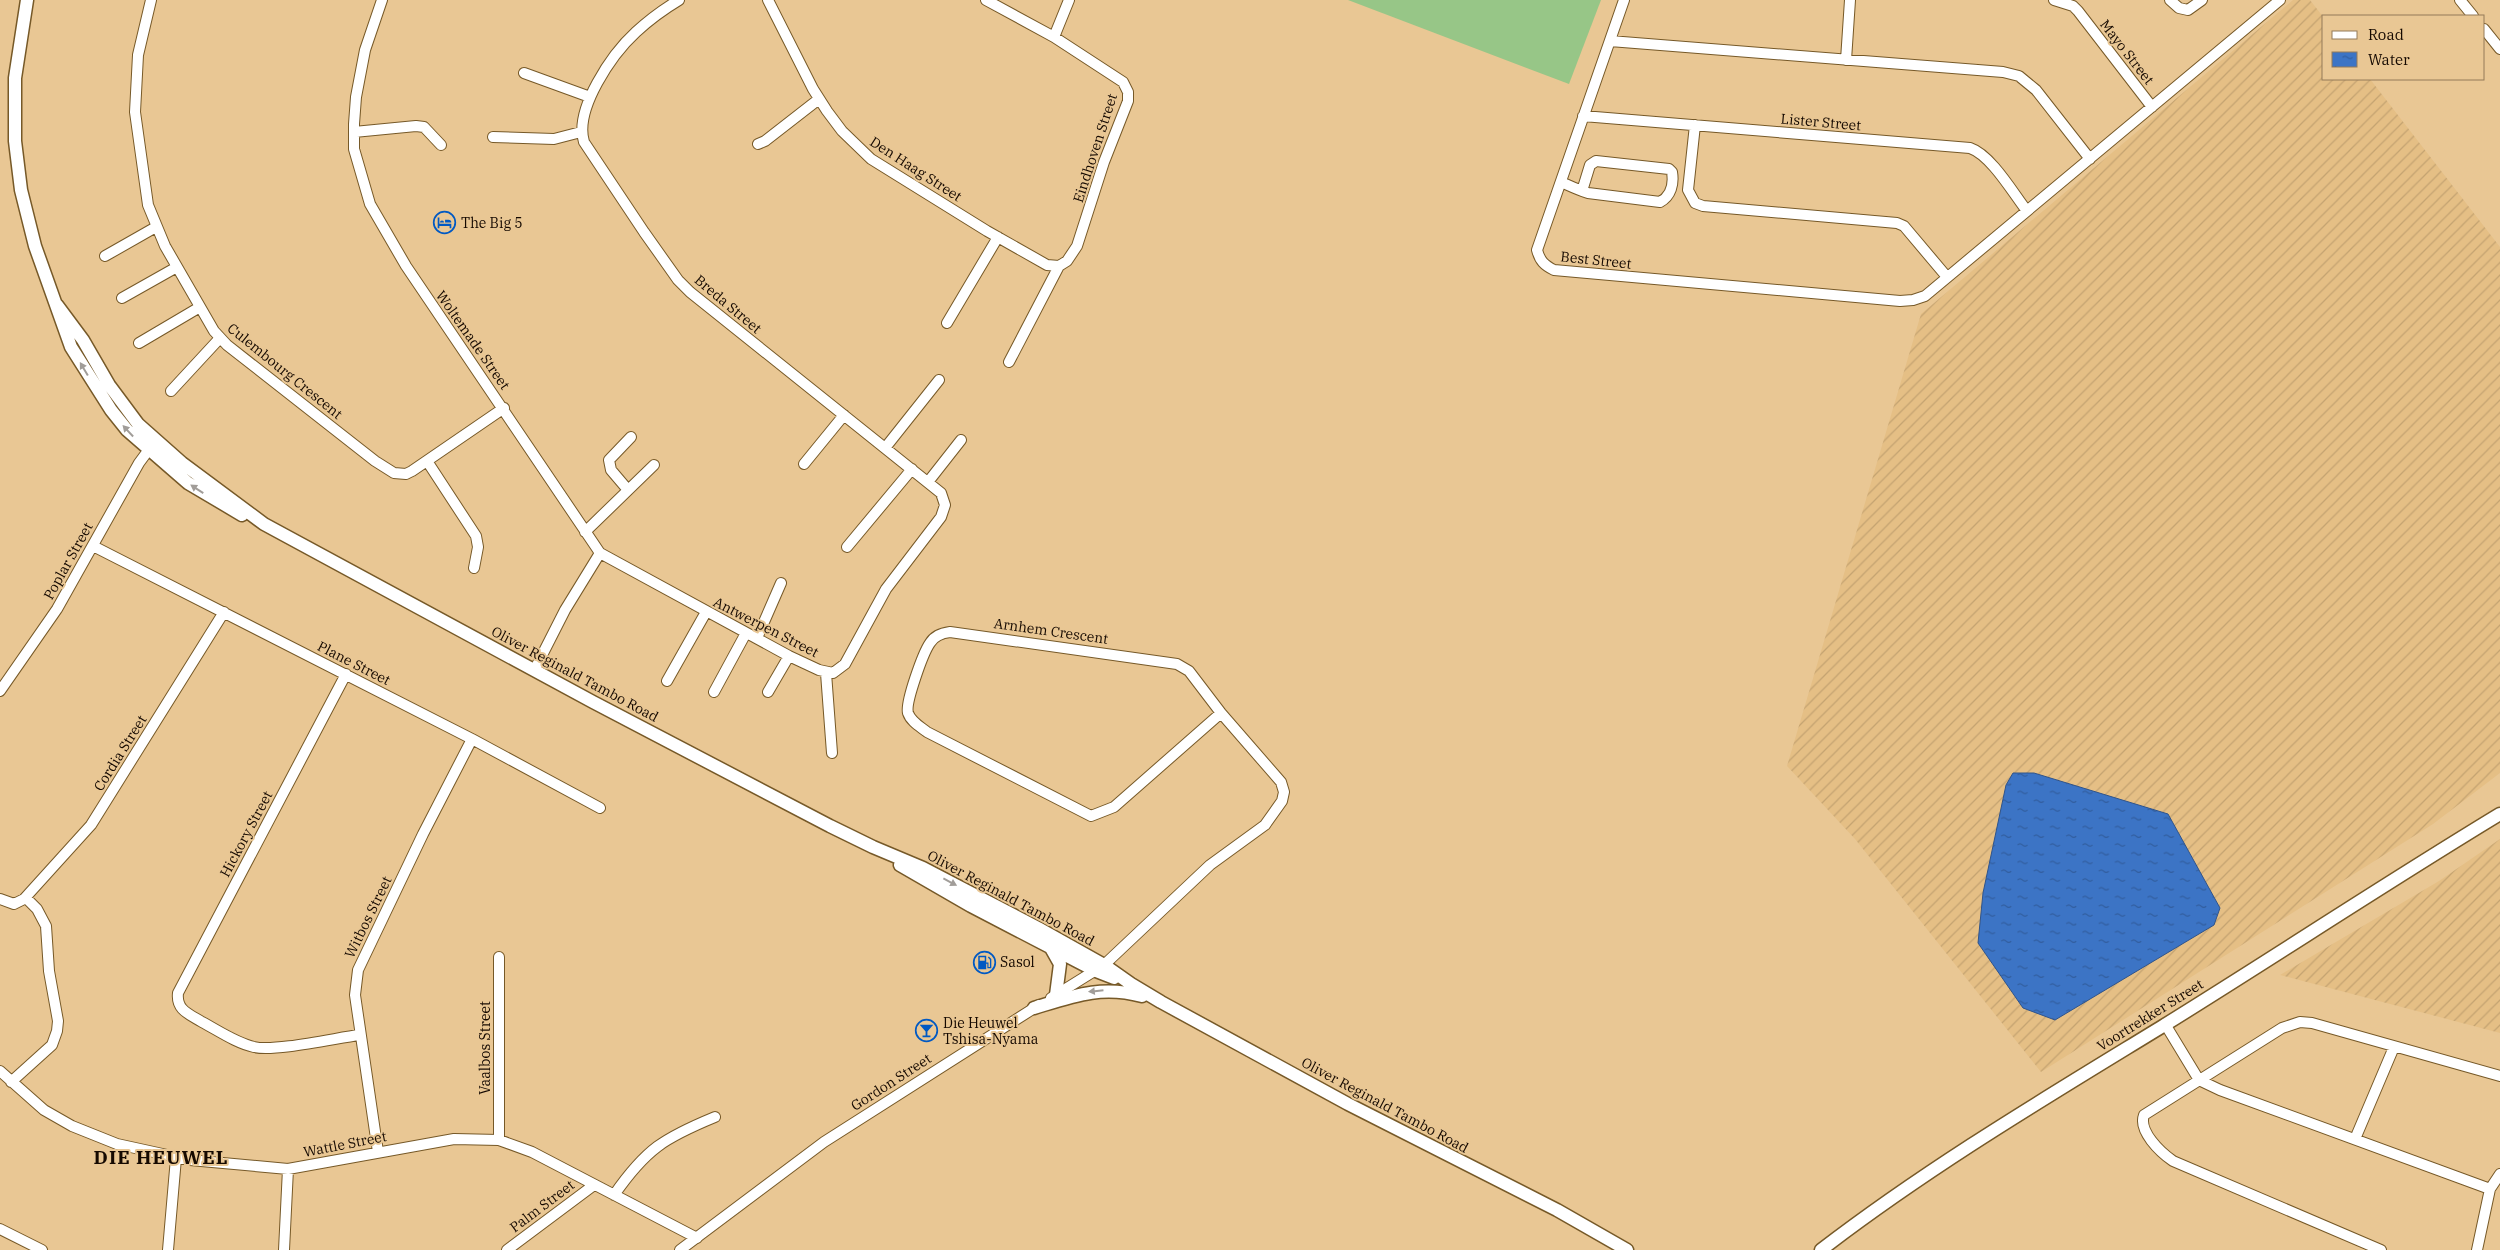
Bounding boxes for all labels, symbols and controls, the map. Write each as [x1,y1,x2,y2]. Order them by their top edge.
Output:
legend [2322,15,2485,80]
street label: Mayo Street [2096,16,2158,88]
text: Road [2368,25,2404,44]
text: Water [2368,50,2410,69]
street label: Eindhoven Street [1069,91,1121,205]
street label: Lister Street [1780,110,1862,134]
street label: Den Haag Street [867,133,965,205]
hotel icon: The Big 5 [433,211,457,235]
place label: The Big 5 [461,214,523,232]
street label: Best Street [1560,247,1632,273]
street label: Breda Street [691,271,765,337]
street label: Woltemade Street [432,287,514,393]
street label: Culembourg Crescent [224,319,346,423]
one-way arrow [80,362,89,376]
one-way arrow [122,425,134,437]
one-way arrow [191,484,204,494]
street label: Poplar Street [39,519,97,603]
street label: Antwerpen Street [710,593,822,661]
street label: Arnhem Crescent [993,614,1109,648]
street label: Oliver Reginald Tambo Road [488,622,662,726]
street label: Plane Street [314,637,394,689]
street label: Cordia Street [90,712,150,794]
street label: Hickory Street [216,788,276,880]
street label: Oliver Reginald Tambo Road [924,846,1098,950]
street label: Witbos Street [341,873,396,961]
one-way arrow [942,878,957,886]
fuel station icon: Sasol [972,950,996,974]
place label: Sasol [1000,953,1035,971]
street label: Voortrekker Street [2094,975,2206,1055]
one-way arrow [1088,987,1104,995]
street label: Vaalbos Street [476,1001,494,1095]
place label: Die Heuwel Tshisa-Nyama [943,1014,1039,1048]
bar icon: Die Heuwel Tshisa-Nyama [915,1019,939,1043]
street label: Gordon Street [847,1049,935,1115]
street label: Oliver Reginald Tambo Road [1298,1053,1472,1157]
street label: Wattle Street [302,1127,388,1161]
district label: DIE HEUWEL [94,1145,228,1169]
street label: Palm Street [506,1176,578,1236]

